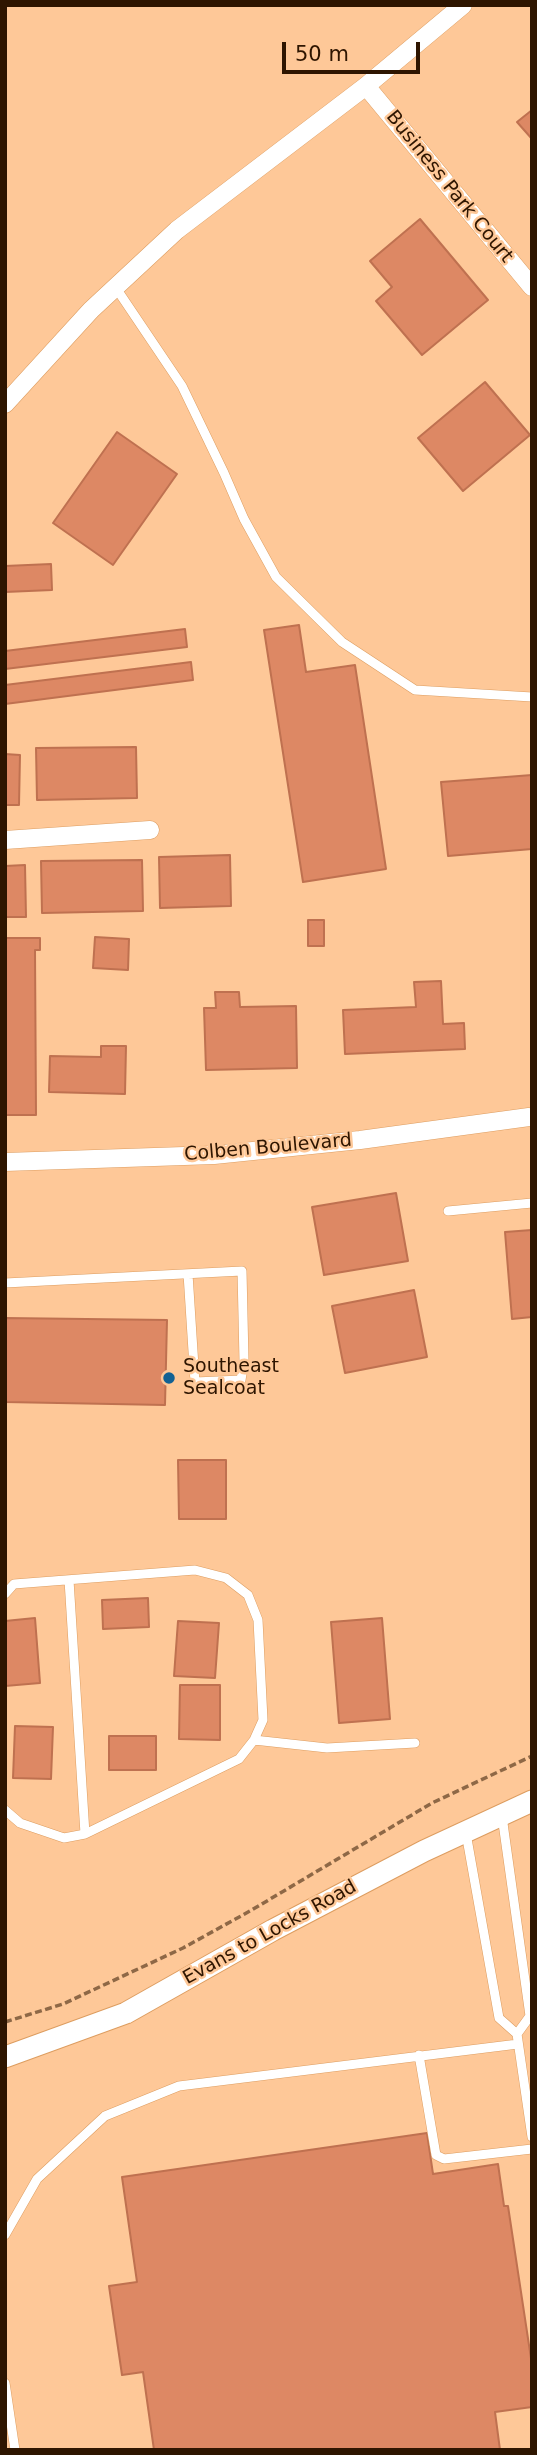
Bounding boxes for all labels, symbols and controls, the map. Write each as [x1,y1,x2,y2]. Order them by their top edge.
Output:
scale bar [285,28,423,72]
text: 50 m [295,42,349,66]
street label: Business Park Court [381,106,517,268]
street label: Colben Boulevard [183,1129,353,1167]
place label: Southeast Sealcoat [183,1356,279,1400]
marker: Southeast Sealcoat [161,1370,177,1386]
street label: Evans to Locks Road [179,1876,361,1990]

